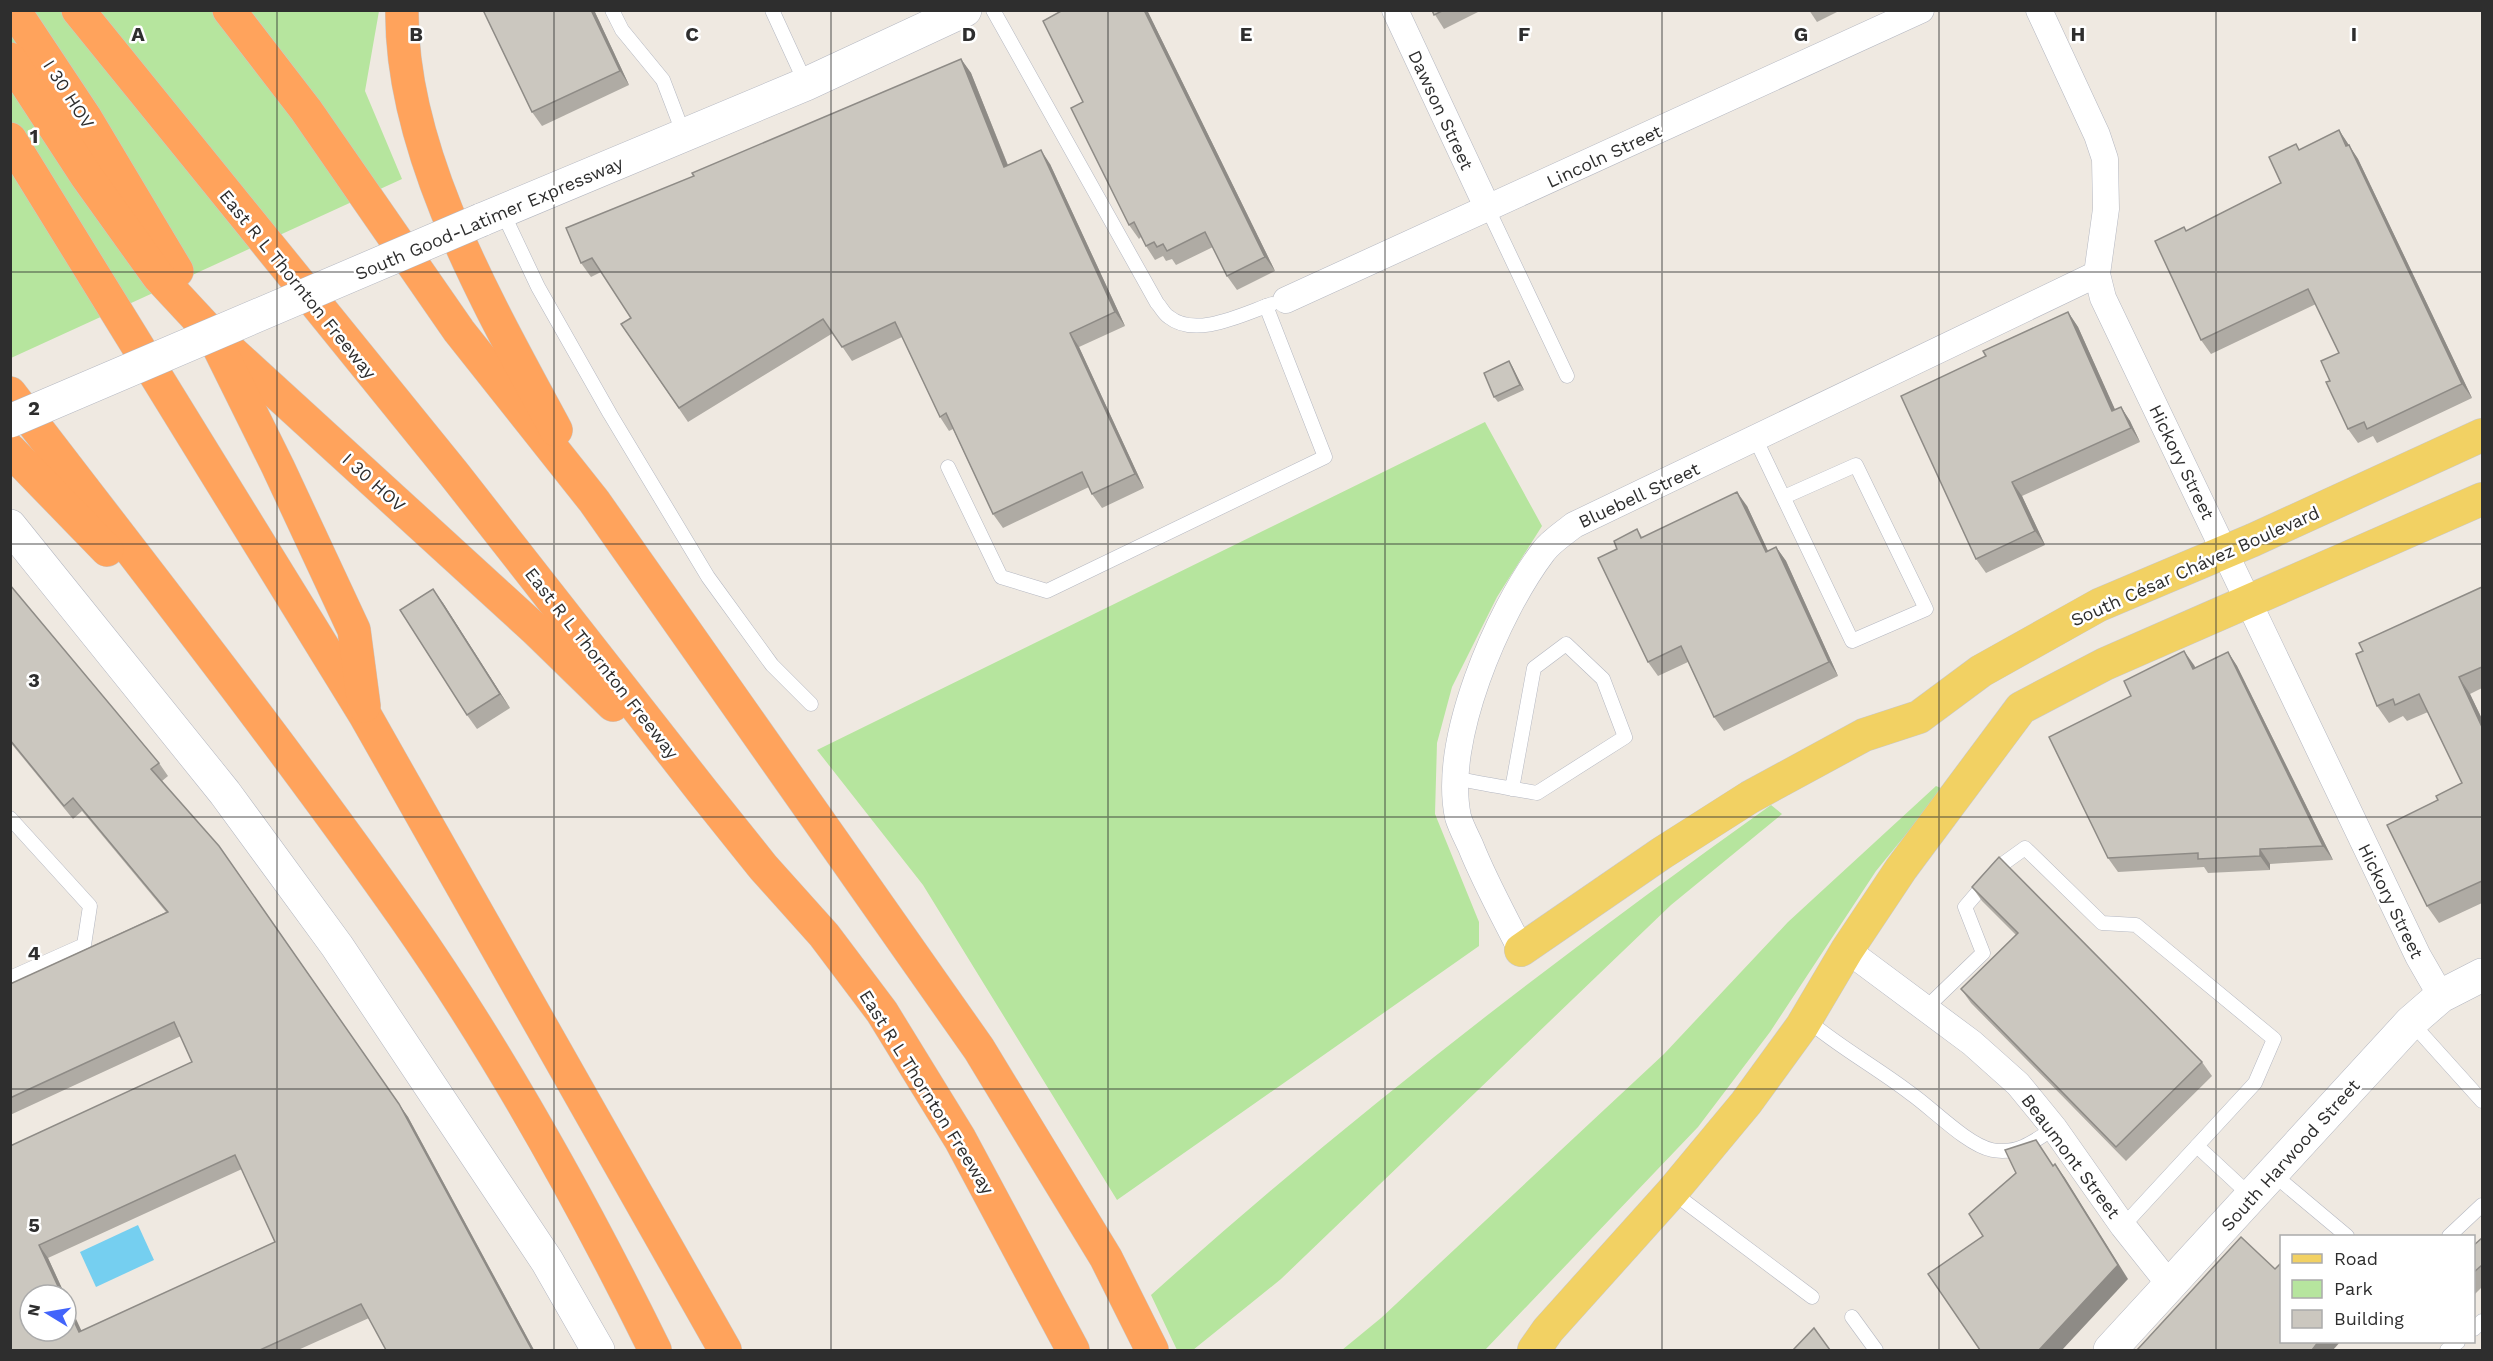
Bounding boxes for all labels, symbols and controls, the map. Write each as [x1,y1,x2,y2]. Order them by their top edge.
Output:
text: A [131,22,145,46]
text: B [409,22,423,46]
text: C [685,22,699,46]
text: D [962,22,976,46]
text: E [1240,22,1252,46]
text: F [1518,22,1530,46]
text: G [1794,22,1808,46]
text: H [2071,22,2085,46]
text: I [2351,22,2357,46]
street label: Dawson Street [1404,47,1478,174]
street label: I 30 HOV [39,56,99,132]
street label: Lincoln Street [1543,120,1665,192]
text: 1 [30,124,38,148]
street label: South Good-Latimer Expressway [352,152,627,284]
street label: East R L Thornton Freeway [215,185,381,383]
text: 2 [28,396,40,420]
street label: Hickory Street [2145,401,2219,523]
street label: I 30 HOV [338,448,410,516]
street label: Bluebell Street [1575,458,1703,532]
street label: South César Chávez Boulevard [2068,502,2322,630]
street label: East R L Thornton Freeway [521,563,684,763]
text: 3 [28,668,40,692]
street label: Hickory Street [2354,840,2428,962]
text: 4 [28,941,41,965]
street label: East R L Thornton Freeway [855,986,999,1199]
street label: South Harwood Street [2216,1074,2364,1235]
street label: Beaumont Street [2017,1090,2125,1223]
text: 5 [28,1213,40,1237]
legend [2280,1235,2475,1343]
text: Road [2334,1248,2378,1269]
text: Park [2334,1278,2373,1299]
north arrow [18,1283,78,1343]
text: N [23,1303,44,1318]
text: Building [2334,1308,2404,1329]

